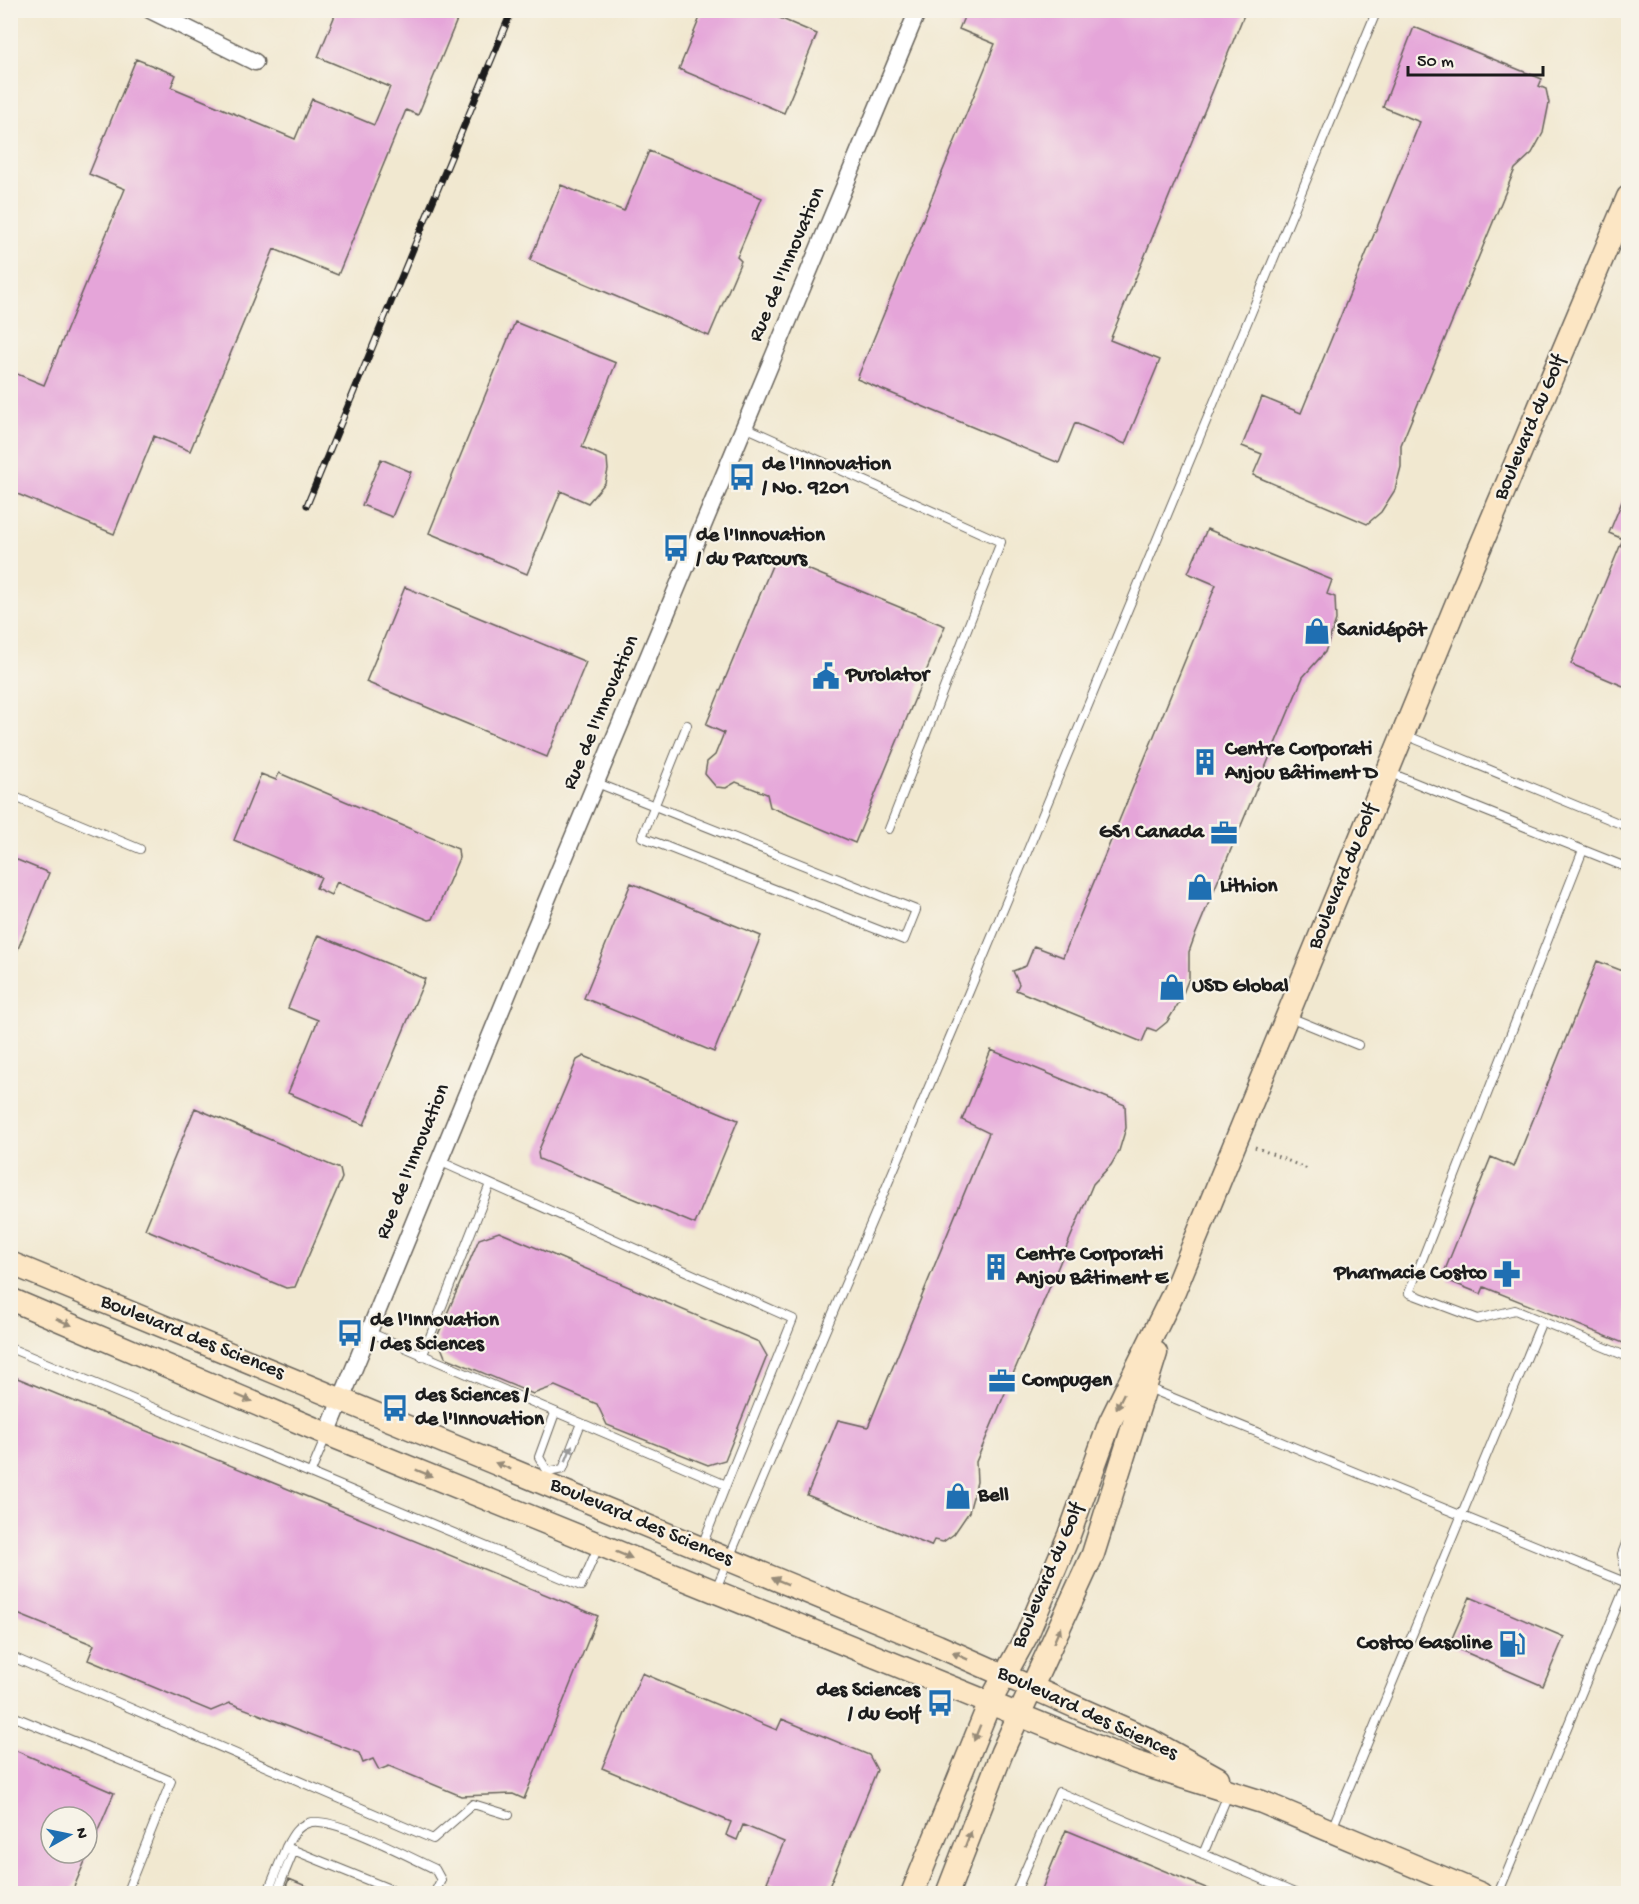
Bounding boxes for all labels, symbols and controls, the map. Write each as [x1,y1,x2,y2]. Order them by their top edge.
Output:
scale bar [1408,39,1543,77]
text: 50 m [1417,52,1454,73]
street label: Rue de l'Innovation [744,184,832,346]
street label: Boulevard du Golf [1489,350,1573,505]
place label: de l'Innovation / No. 9201 [761,453,892,502]
bus stop icon: de l'Innovation / No. 9201 [727,462,757,492]
place label: de l'Innovation / du Parcours [695,524,826,573]
bus stop icon: de l'Innovation / du Parcours [661,533,691,563]
shop icon: Sanidépôt [1302,616,1332,646]
place label: Sanidépôt [1337,619,1428,644]
street label: Rue de l'Innovation [558,632,646,794]
public building icon: Purolator [811,661,841,691]
place label: Purolator [845,664,932,689]
place label: Centre Corporati Anjou Bâtiment D [1224,738,1379,787]
building icon: Centre Corporati Anjou Bâtiment D [1190,747,1220,777]
street label: Boulevard du Golf [1303,799,1385,954]
office icon: GS1 Canada [1209,818,1239,848]
place label: GS1 Canada [1099,821,1205,846]
shop icon: Lithion [1185,872,1215,902]
place label: Lithion [1220,875,1279,900]
shop icon: USD Global [1157,972,1187,1002]
place label: USD Global [1192,975,1289,1000]
street label: Rue de l'Innovation [371,1081,457,1243]
place label: Centre Corporati Anjou Bâtiment E [1015,1243,1170,1292]
building icon: Centre Corporati Anjou Bâtiment E [981,1252,1011,1282]
pharmacy icon: Pharmacie Costco [1492,1259,1522,1289]
place label: Pharmacie Costco [1333,1262,1487,1287]
street label: Boulevard des Sciences [95,1289,289,1387]
place label: de l'Innovation / des Sciences [369,1309,500,1358]
one-way arrow [56,1317,74,1327]
bus stop icon: de l'Innovation / des Sciences [335,1318,365,1348]
office icon: Compugen [987,1366,1017,1396]
place label: Compugen [1021,1369,1113,1394]
place label: des Sciences / de l'Innovation [415,1384,545,1433]
one-way arrow [1116,1392,1125,1409]
bus stop icon: des Sciences / de l'Innovation [380,1393,410,1423]
one-way arrow [235,1394,253,1403]
one-way arrow [565,1444,575,1462]
one-way arrow [494,1461,512,1471]
one-way arrow [415,1469,433,1478]
street label: Boulevard des Sciences [545,1473,737,1573]
shop icon: Bell [943,1481,973,1511]
place label: Bell [977,1484,1009,1509]
street label: Boulevard du Golf [1007,1498,1091,1653]
one-way arrow [615,1551,633,1560]
one-way arrow [771,1576,789,1586]
one-way arrow [1052,1625,1062,1643]
fuel station icon: Costco Gasoline [1497,1629,1527,1659]
place label: Costco Gasoline [1356,1632,1493,1657]
one-way arrow [951,1651,969,1661]
street label: Boulevard des Sciences [992,1661,1182,1767]
place label: des Sciences / du Golf [816,1679,923,1728]
bus stop icon: des Sciences / du Golf [925,1688,955,1718]
one-way arrow [972,1725,982,1743]
north arrow [39,1805,99,1865]
text: N [70,1827,91,1840]
one-way arrow [964,1830,973,1848]

